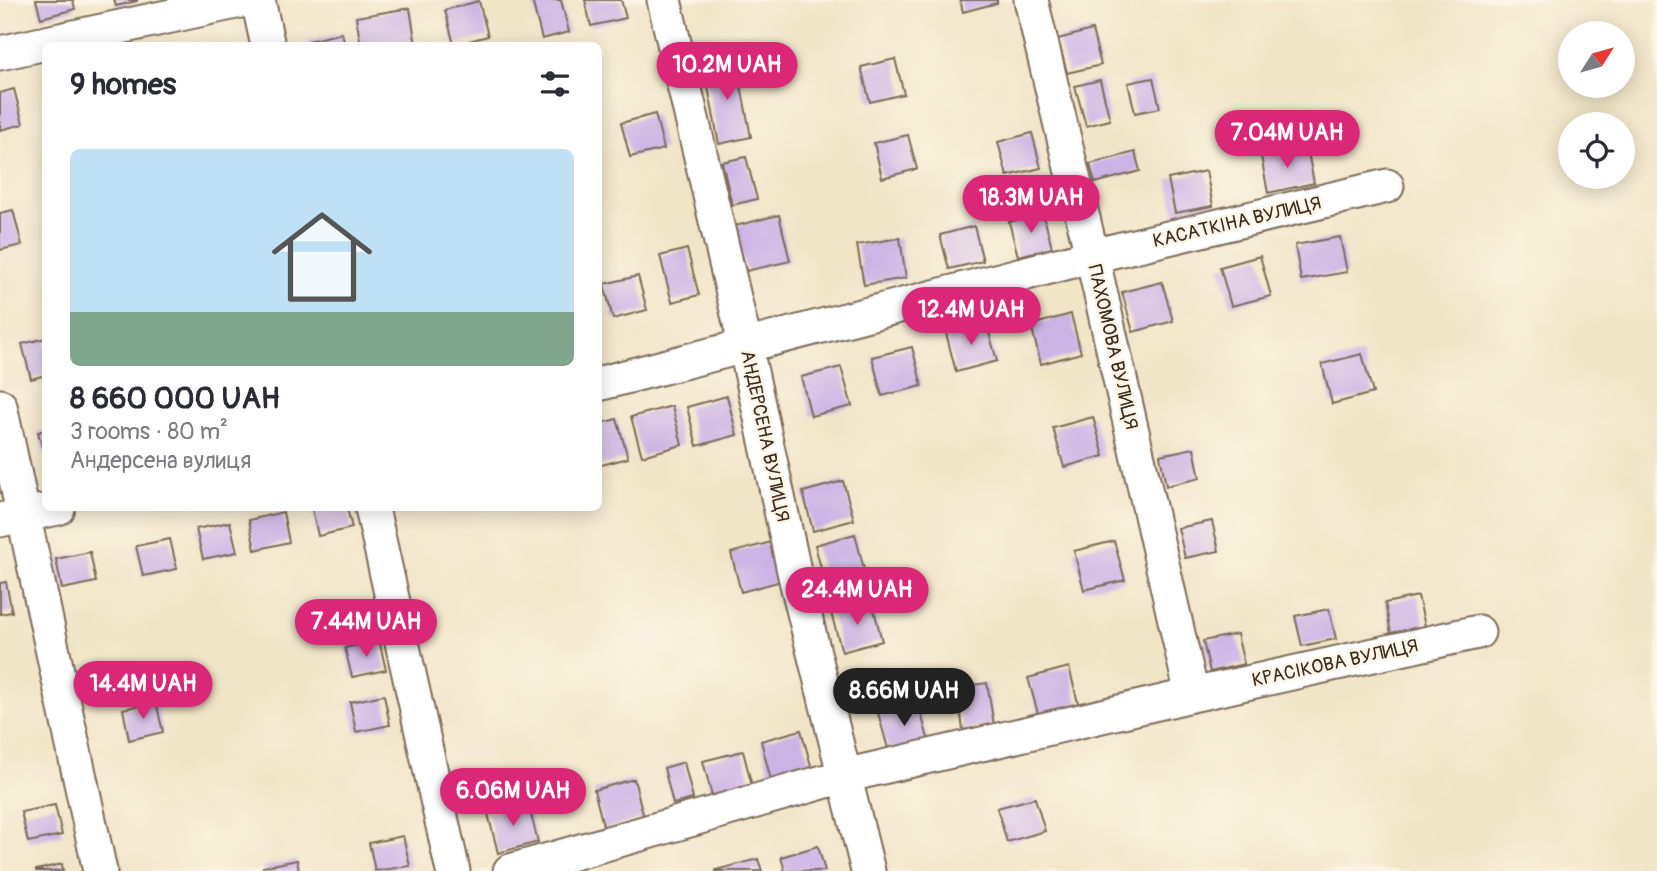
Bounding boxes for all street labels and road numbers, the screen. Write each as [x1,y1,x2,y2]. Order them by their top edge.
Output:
street label: КАСАТКІНА ВУЛИЦЯ [1150,191,1324,253]
street label: ПАХОМОВА ВУЛИЦЯ [1082,262,1144,432]
street label: АНДЕРСЕНА ВУЛИЦЯ [735,348,795,524]
street label: КРАСІКОВА ВУЛИЦЯ [1250,634,1420,692]

